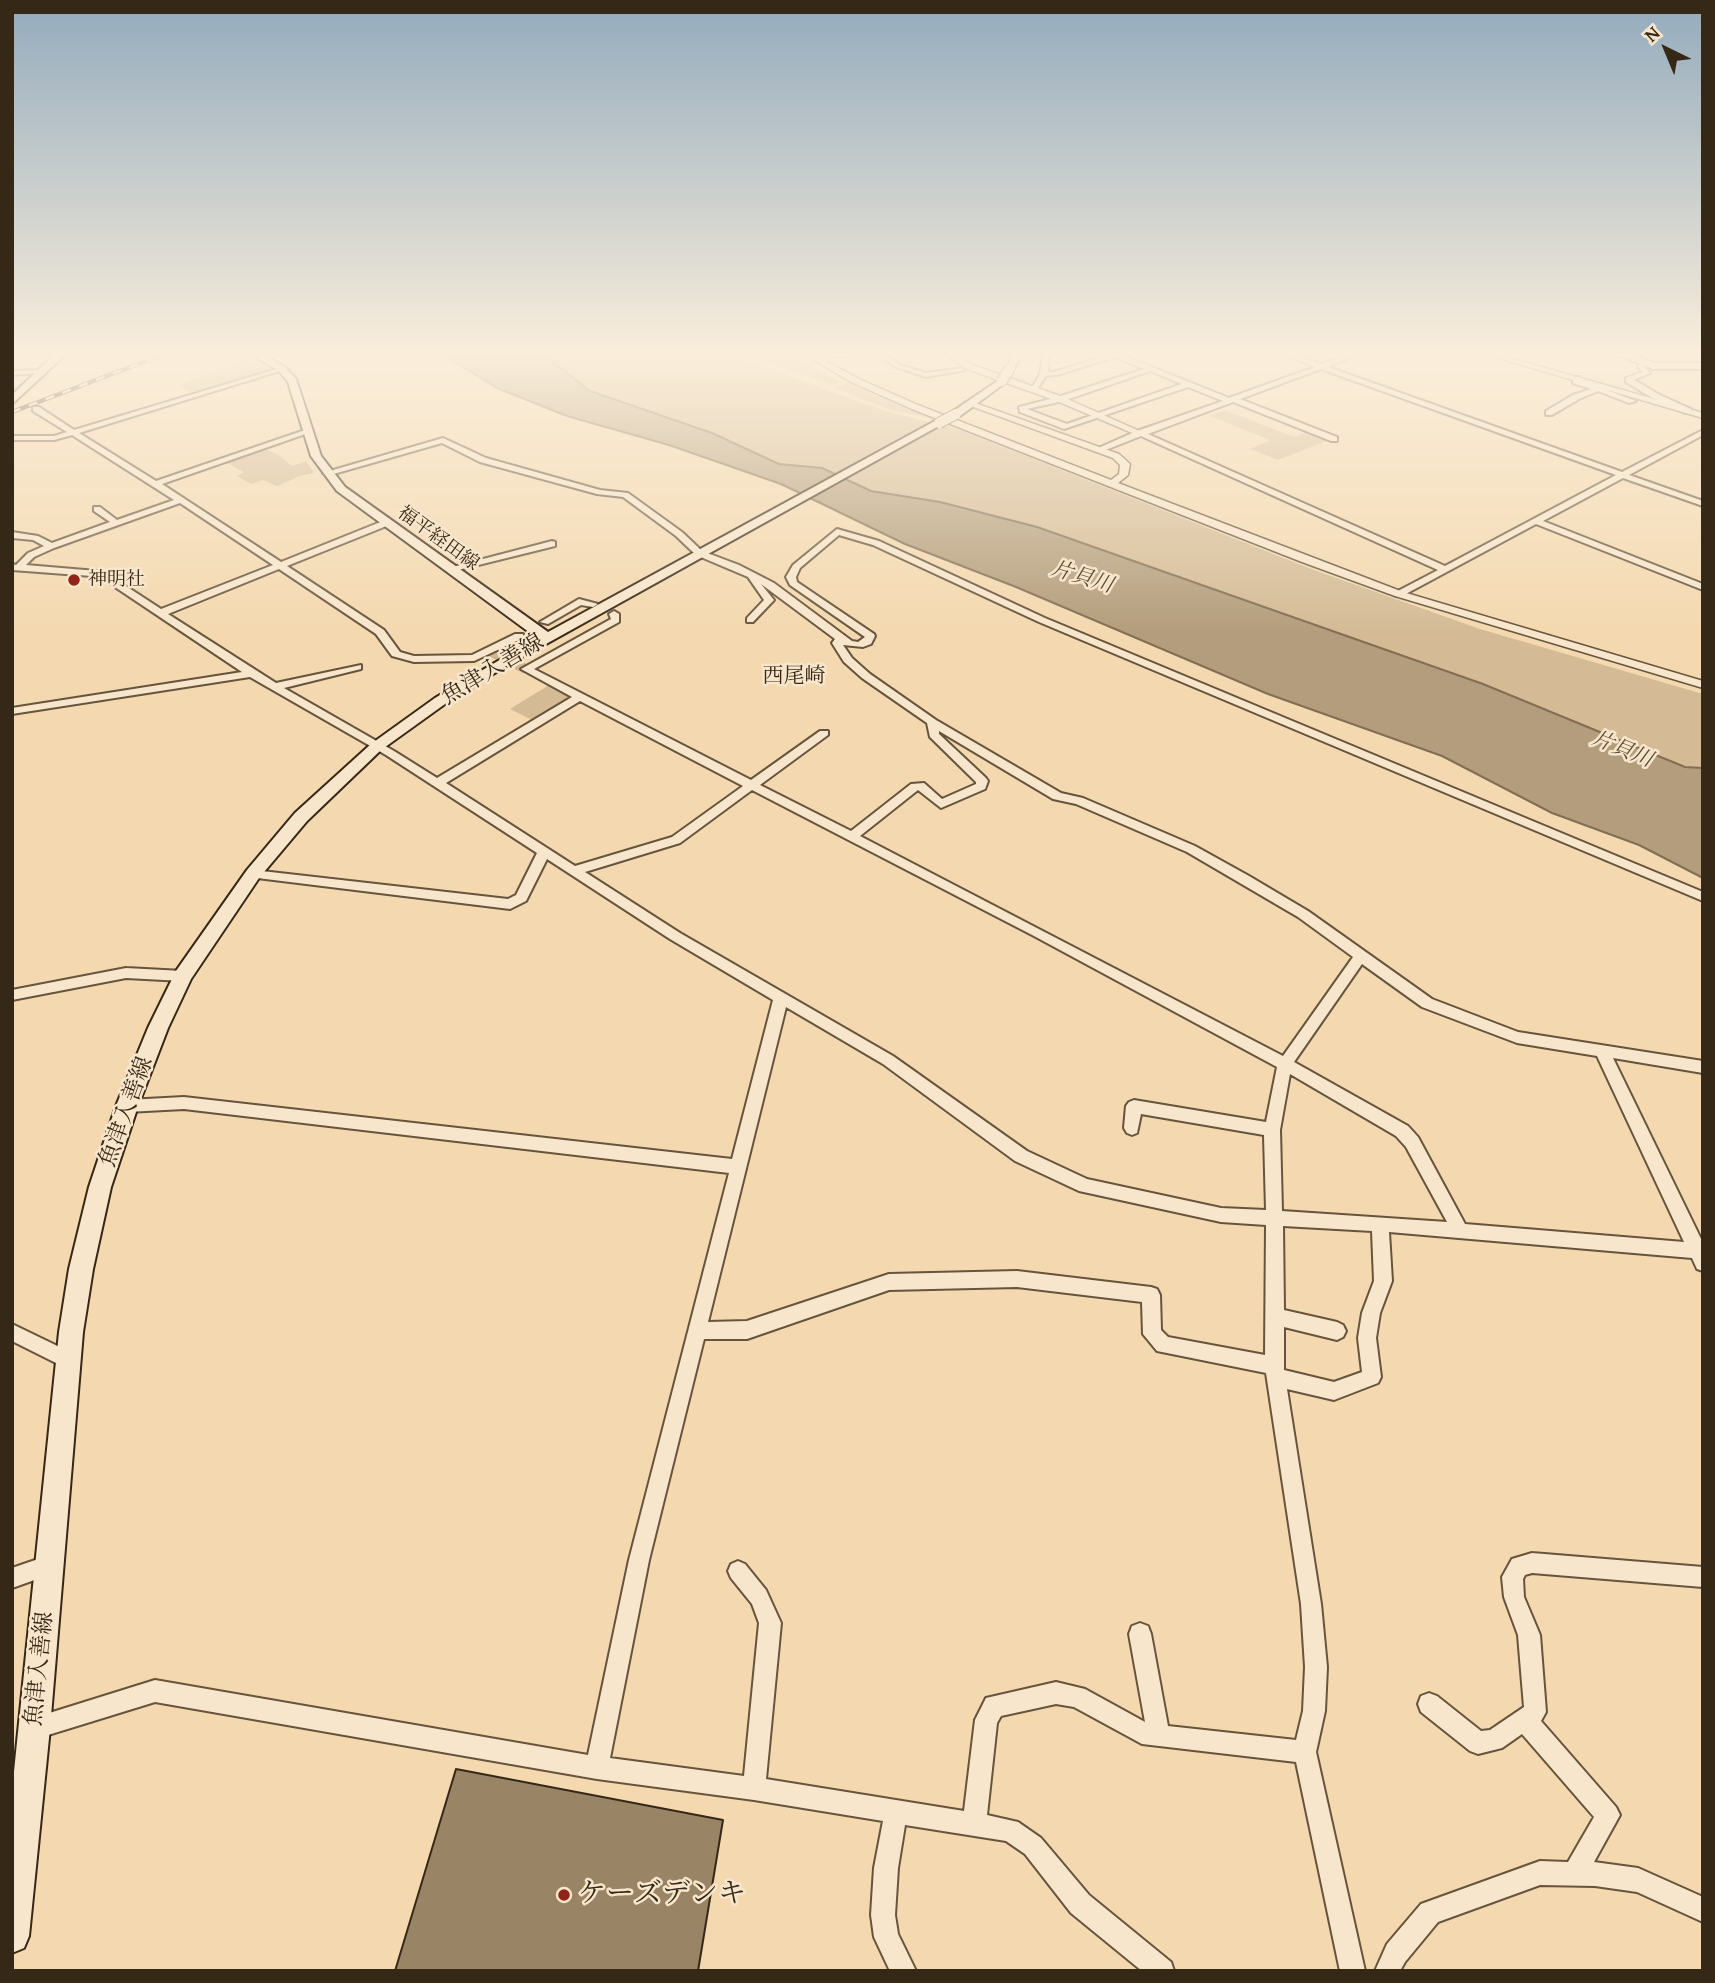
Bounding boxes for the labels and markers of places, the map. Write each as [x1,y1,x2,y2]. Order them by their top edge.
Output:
place label: 神明社 [88,569,145,591]
marker: 神明社 [66,572,82,588]
place label: ケーズデンキ [578,1878,746,1912]
marker: ケーズデンキ [556,1887,572,1903]

